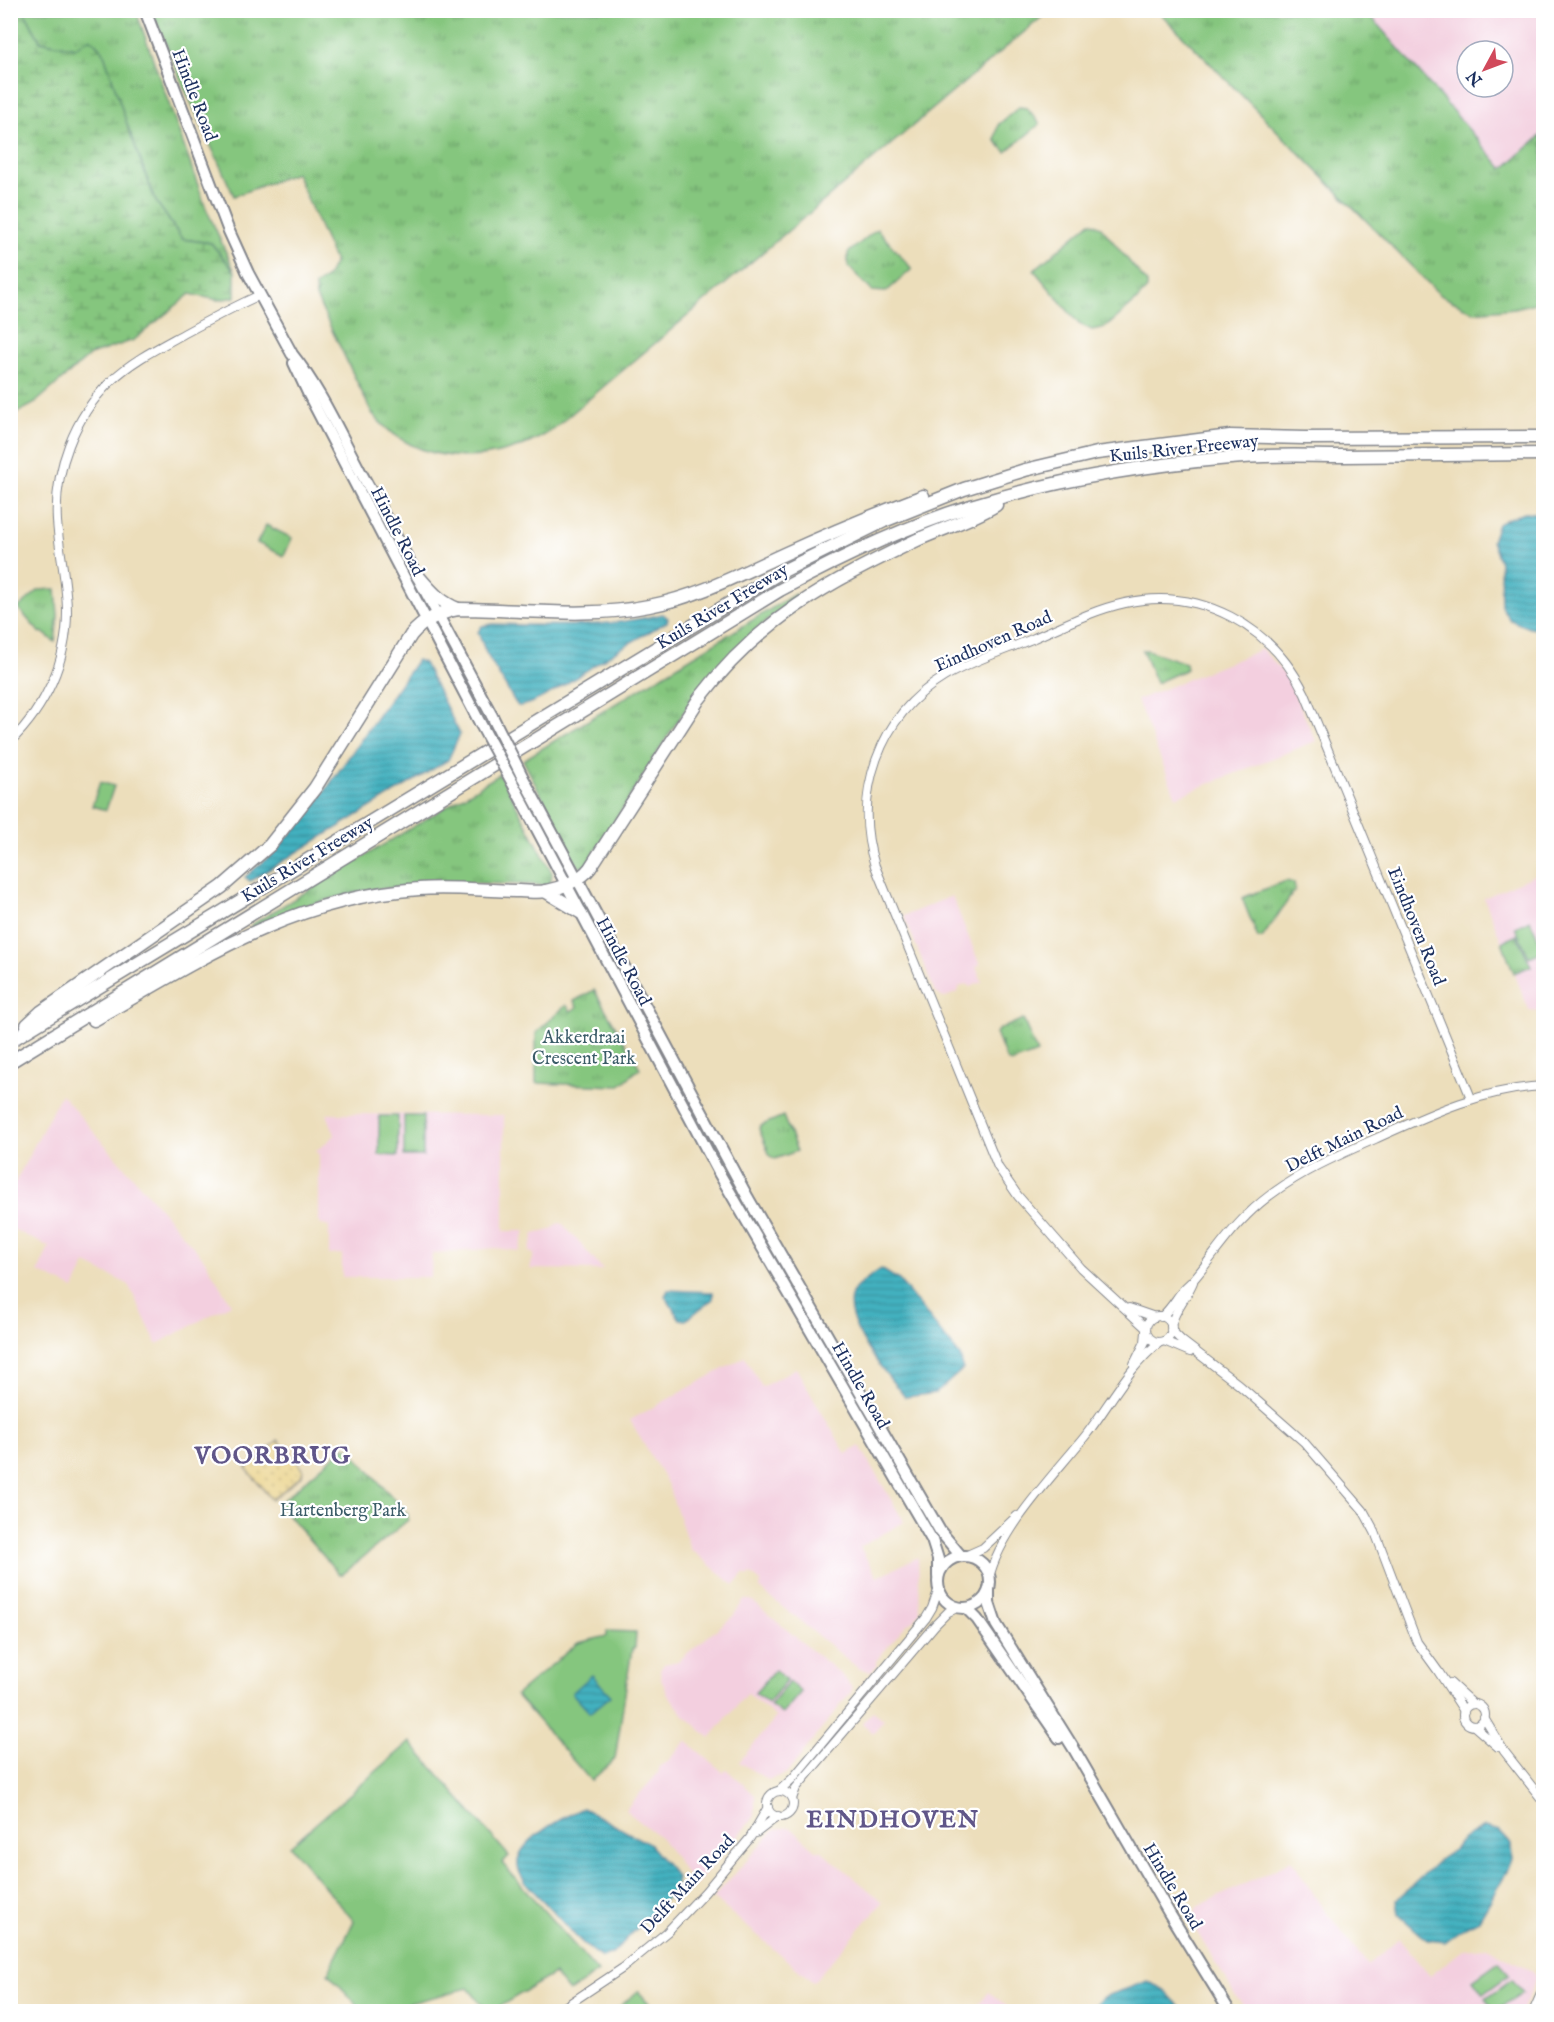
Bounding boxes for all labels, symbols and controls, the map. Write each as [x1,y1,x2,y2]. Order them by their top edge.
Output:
north arrow [1455,39,1515,99]
street label: Hindle Road [165,46,222,145]
text: N [1463,66,1488,90]
street label: Kuils River Freeway [1108,430,1260,469]
street label: Hindle Road [364,483,429,581]
street label: Kuils River Freeway [653,559,793,656]
street label: Eindhoven Road [931,606,1056,678]
street label: Kuils River Freeway [238,812,378,909]
street label: Eindhoven Road [1381,864,1450,990]
street label: Hindle Road [590,913,656,1010]
park label: Akkerdraai Crescent Park [532,1027,636,1071]
street label: Delft Main Road [1282,1102,1408,1179]
street label: Hindle Road [825,1338,894,1434]
district label: VOORBRUG [193,1441,352,1472]
park label: Hartenberg Park [280,1500,406,1523]
district label: EINDHOVEN [806,1805,980,1836]
street label: Delft Main Road [636,1830,740,1940]
street label: Hindle Road [1137,1839,1207,1935]

